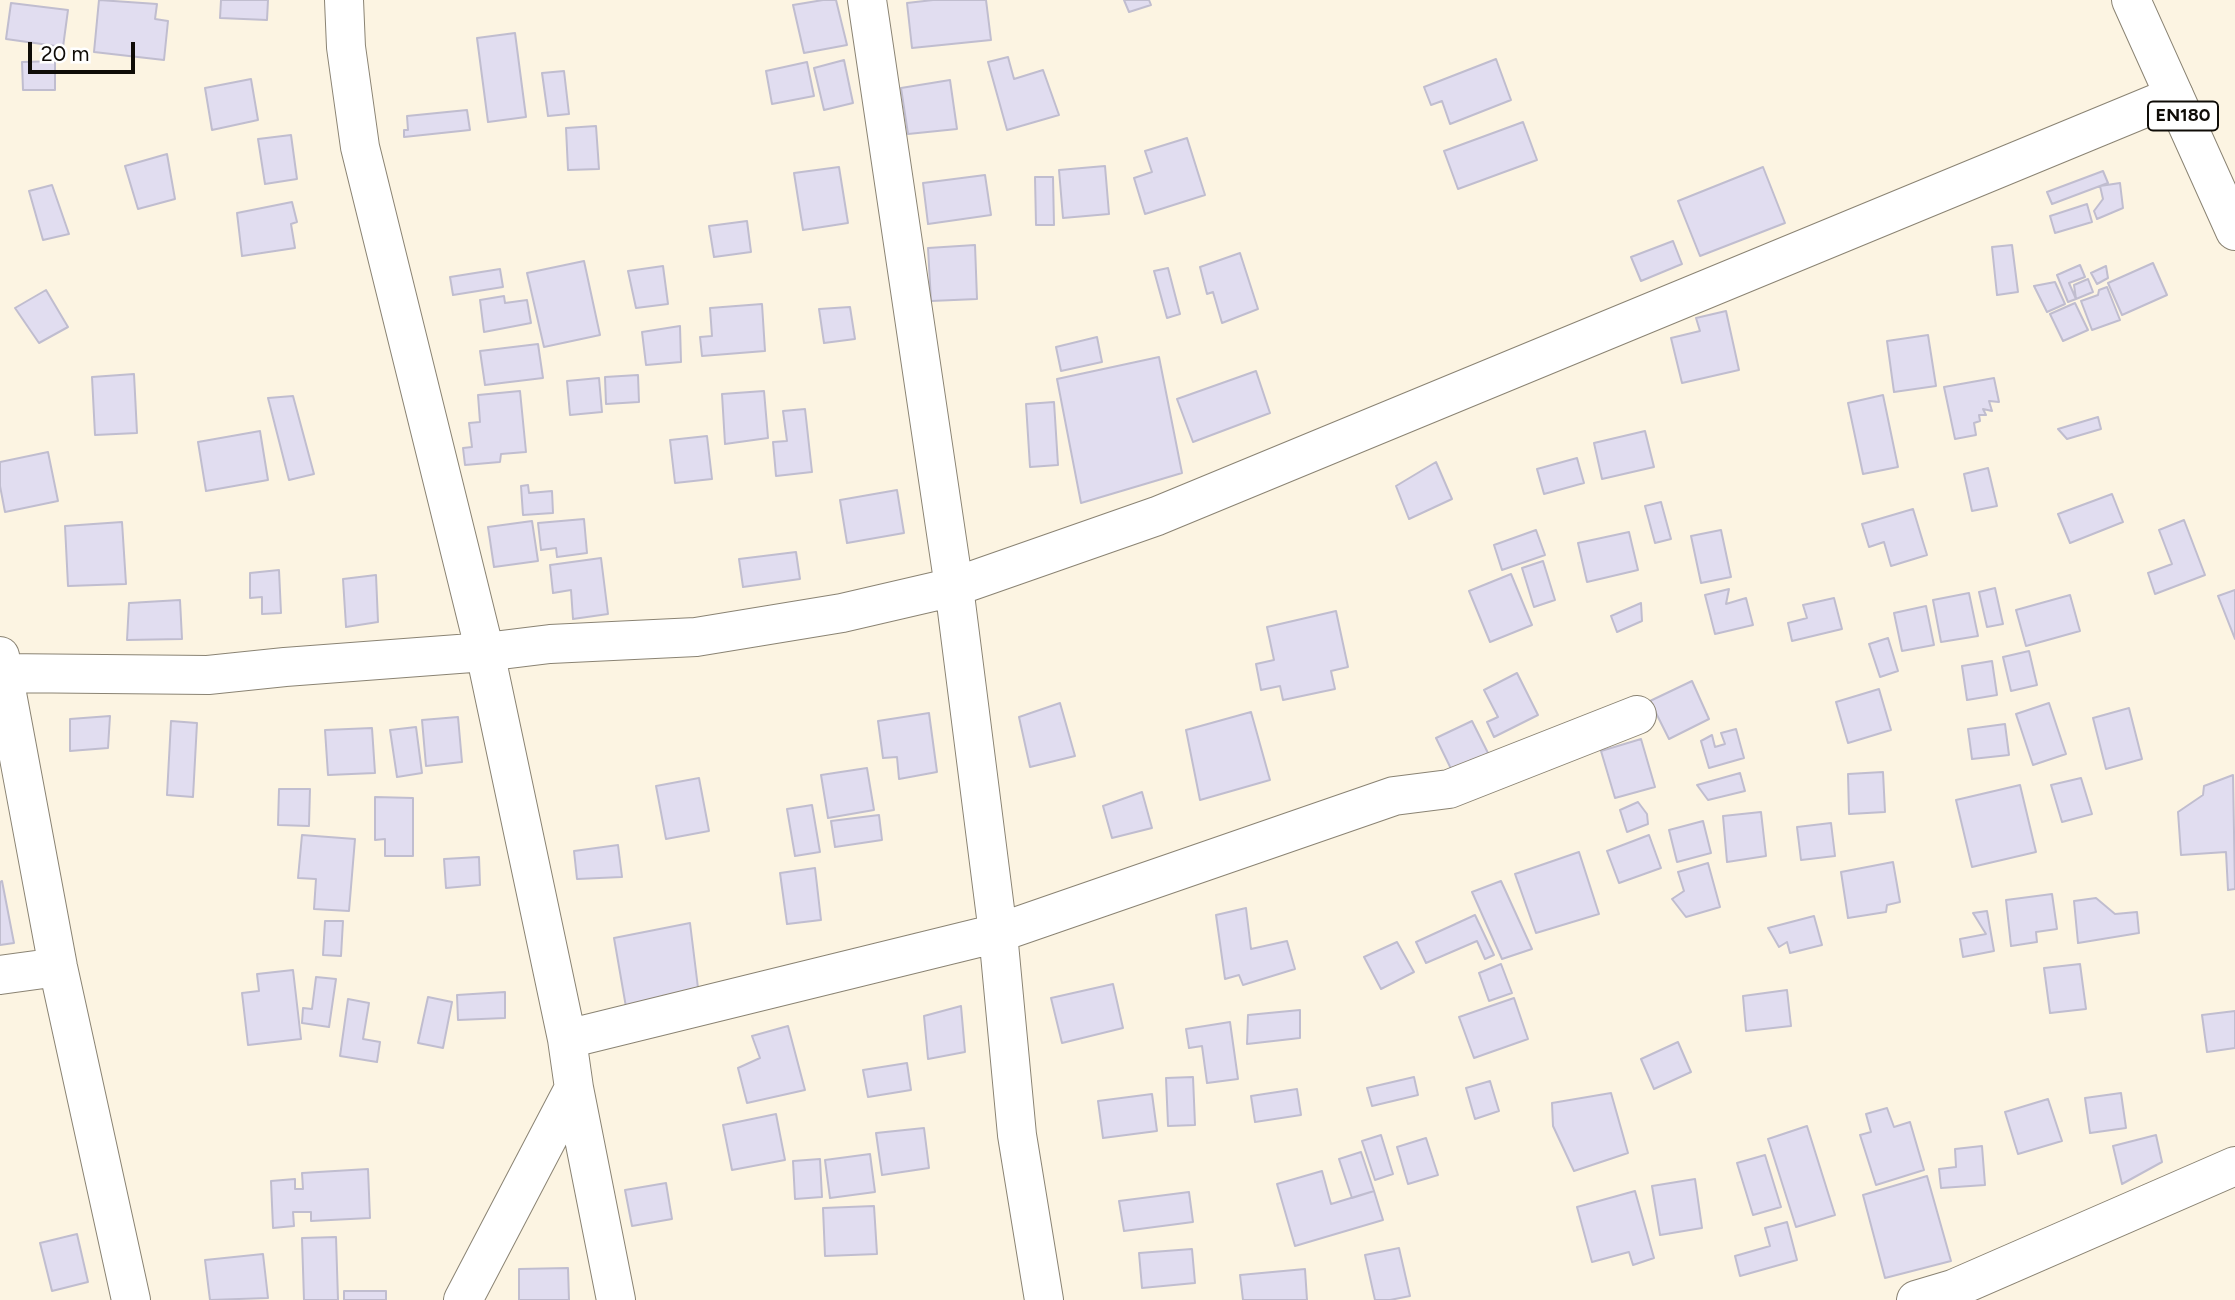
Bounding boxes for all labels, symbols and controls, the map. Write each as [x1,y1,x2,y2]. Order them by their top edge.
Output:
scale bar [32,28,138,72]
text: 20 m [41,41,89,66]
road number: EN180 [2148,102,2218,131]

